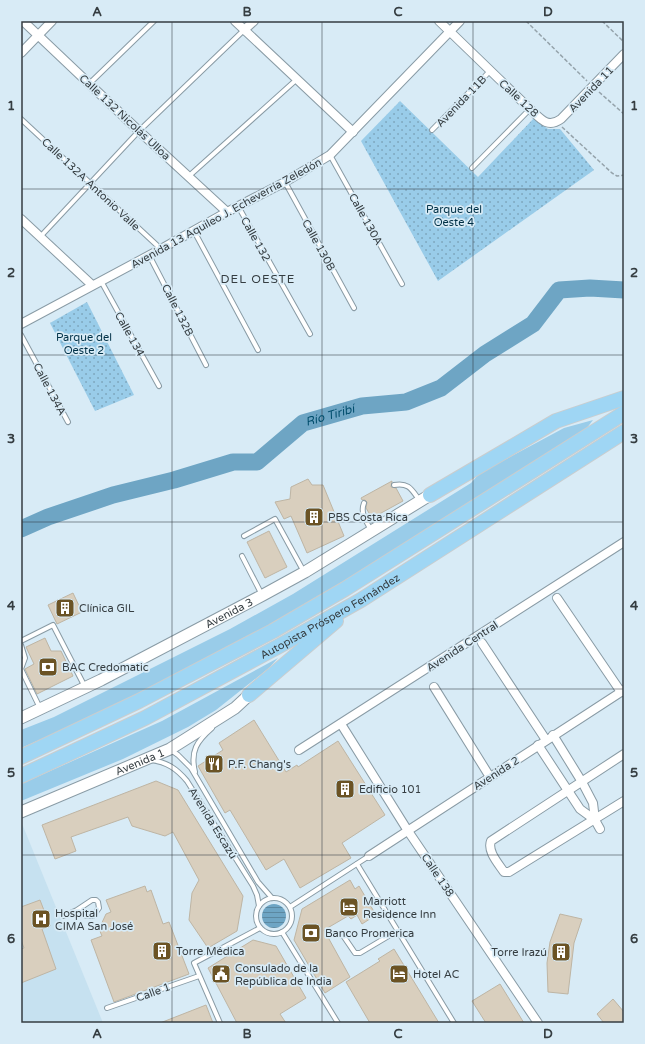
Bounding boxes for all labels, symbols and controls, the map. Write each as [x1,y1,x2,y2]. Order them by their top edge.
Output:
text: A [92,4,102,20]
text: B [242,4,252,20]
text: C [393,4,403,20]
text: D [543,4,553,20]
street label: Avenida 11 [566,64,617,115]
street label: Calle 132 Nicolás Ulloa [77,72,173,163]
street label: Avenida 11B [434,73,489,130]
street label: Calle 128 [496,77,541,120]
text: 1 [7,98,15,114]
text: 1 [630,98,638,114]
street label: Calle 132A Antonio Valle [39,135,142,233]
street label: Avenida 13 Aquileo J. Echeverría Zeledón [129,155,324,271]
street label: Calle 130A [346,191,385,247]
park label: Parque del Oeste 4 [426,203,482,229]
street label: Calle 132 [238,215,273,264]
street label: Calle 130B [299,217,338,274]
text: 2 [7,265,15,281]
text: 2 [630,265,638,281]
district label: DEL OESTE [220,272,296,286]
street label: Calle 132B [159,282,196,339]
street label: Calle 134 [112,310,147,359]
park label: Parque del Oeste 2 [56,331,112,357]
street label: Calle 134A [30,361,69,418]
water label: Río Tiribí [304,401,358,429]
text: 3 [7,431,15,447]
text: 3 [630,431,638,447]
building icon: PBS Costa Rica [303,506,325,528]
place label: PBS Costa Rica [328,511,408,524]
street label: Autopista Próspero Fernández [258,571,403,662]
street label: Avenida 3 [203,595,255,631]
building icon: Clínica GIL [54,597,76,619]
text: 4 [7,598,16,614]
text: 4 [630,598,639,614]
place label: Clínica GIL [79,602,135,615]
street label: Avenida Central [424,618,501,674]
bank icon: BAC Credomatic [37,656,59,678]
place label: BAC Credomatic [62,661,149,674]
street label: Avenida 1 [113,746,167,778]
restaurant icon: P.F. Chang's [203,753,225,775]
street label: Avenida 2 [471,754,522,793]
place label: P.F. Chang's [228,758,291,771]
text: 5 [7,765,15,781]
text: 5 [630,765,638,781]
building icon: Edificio 101 [334,778,356,800]
place label: Edificio 101 [359,783,421,796]
street label: Avenida Escazú [185,785,240,861]
street label: Calle 138 [418,851,457,899]
place label: Marriott Residence Inn [363,895,436,921]
hotel icon: Marriott Residence Inn [338,896,360,918]
place label: Hospital CIMA San José [55,907,133,933]
hospital icon: Hospital CIMA San José [30,908,52,930]
bank icon: Banco Promerica [300,922,322,944]
place label: Banco Promerica [325,927,414,940]
text: 6 [7,931,15,947]
text: 6 [630,931,638,947]
building icon: Torre Médica [151,940,173,962]
building icon: Torre Irazú [550,941,572,963]
place label: Torre Médica [176,945,244,958]
place label: Torre Irazú [491,946,547,959]
place label: Consulado de la República de India [235,962,332,988]
public building icon: Consulado de la República de India [210,963,232,985]
hotel icon: Hotel AC [388,963,410,985]
place label: Hotel AC [413,968,460,981]
street label: Calle 1 [134,980,172,1005]
text: A [92,1026,102,1042]
text: B [242,1026,252,1042]
text: C [393,1026,403,1042]
text: D [543,1026,553,1042]

